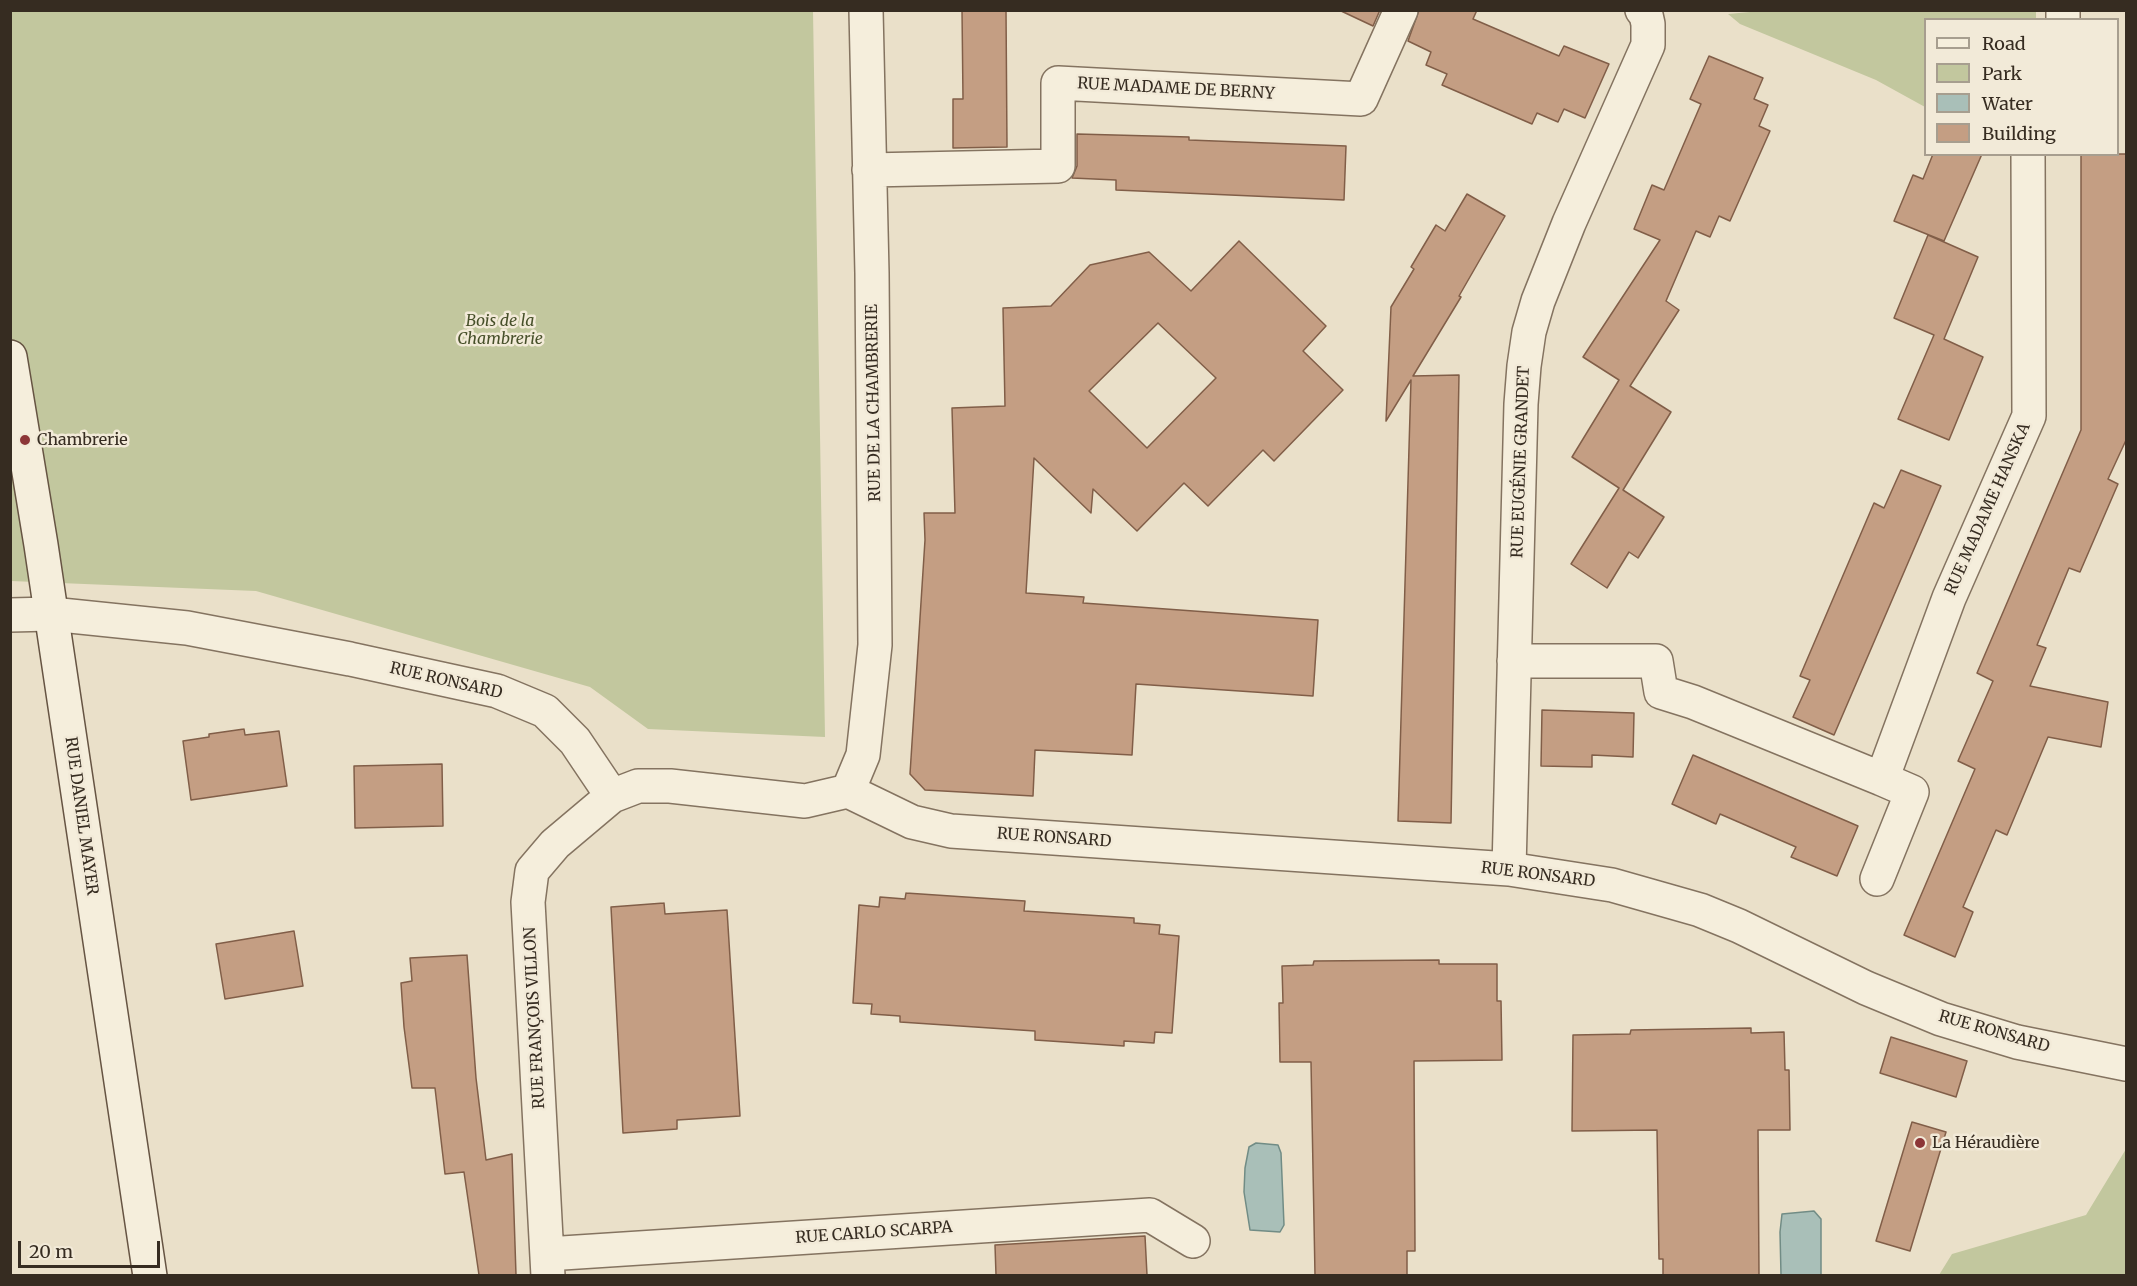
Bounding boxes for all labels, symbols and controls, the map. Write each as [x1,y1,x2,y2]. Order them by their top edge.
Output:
legend [1924,18,2119,156]
text: Road [1982,32,2026,55]
text: Park [1982,62,2022,85]
street label: RUE MADAME DE BERNY [1077,74,1275,104]
text: Water [1982,92,2033,115]
text: Building [1982,122,2056,145]
street label: RUE DE LA CHAMBRERIE [863,304,885,502]
park label: Bois de la Chambrerie [457,311,543,349]
street label: RUE EUGÉNIE GRANDET [1508,366,1534,558]
street label: RUE MADAME HANSKA [1941,420,2035,598]
place label: Chambrerie [37,430,128,450]
marker: Chambrerie [18,433,32,447]
street label: RUE RONSARD [388,659,504,703]
street label: RUE DANIEL MAYER [60,735,102,897]
street label: RUE RONSARD [996,824,1112,852]
street label: RUE RONSARD [1480,858,1596,892]
street label: RUE FRANÇOIS VILLON [521,926,549,1110]
street label: RUE RONSARD [1936,1007,2052,1057]
place label: La Héraudière [1932,1133,2039,1153]
marker: La Héraudière [1913,1136,1927,1150]
street label: RUE CARLO SCARPA [795,1218,953,1248]
scale bar [21,1229,164,1267]
text: 20 m [29,1240,73,1263]

